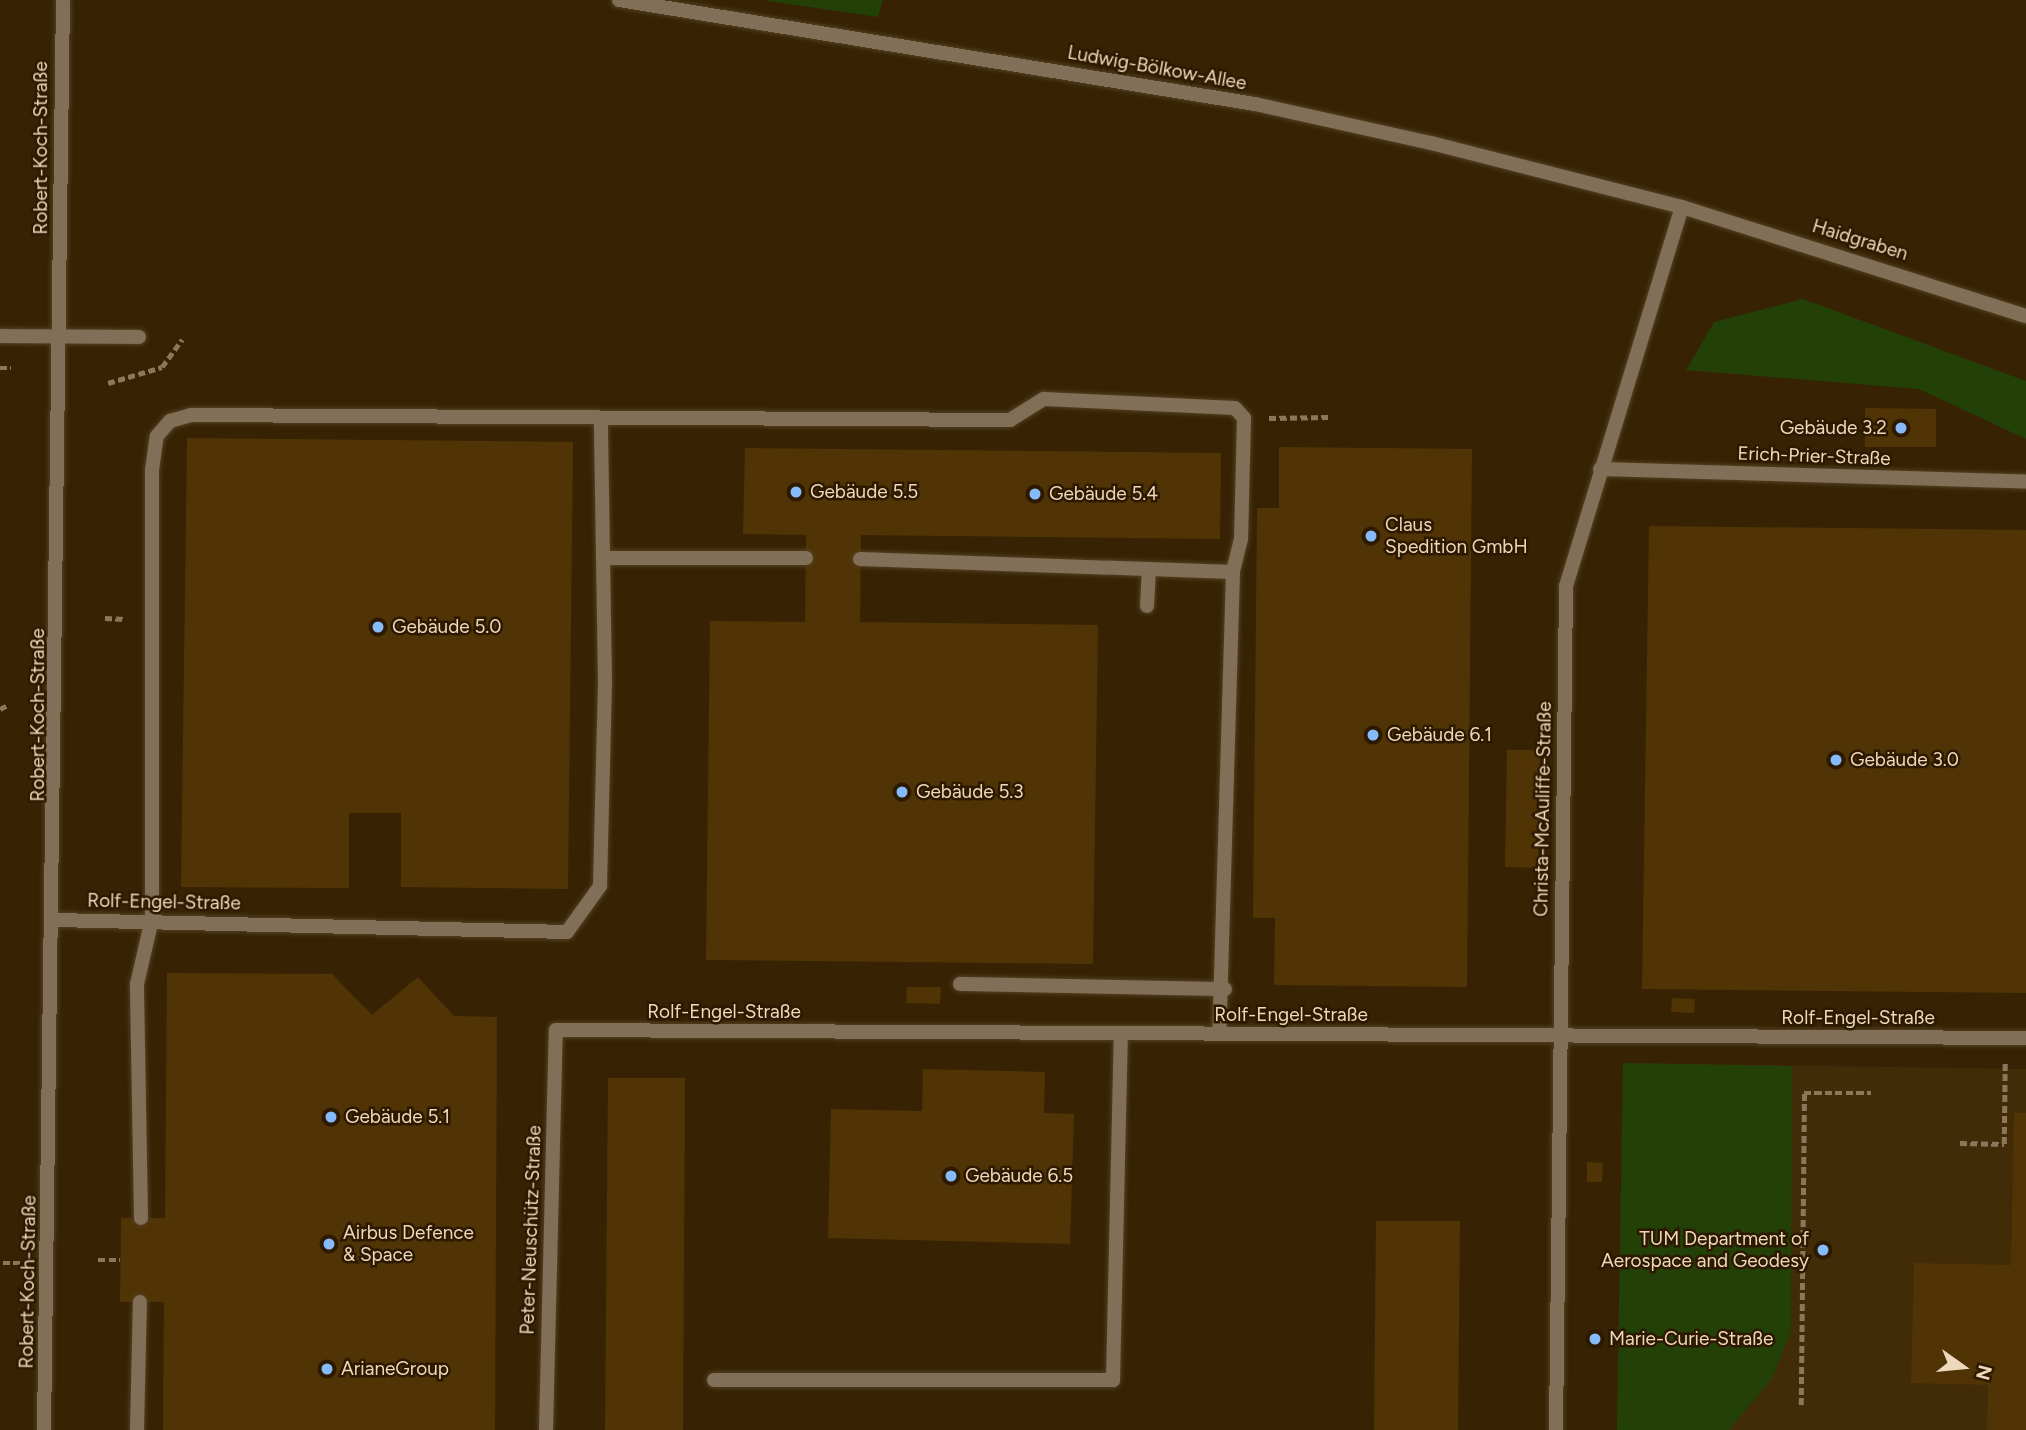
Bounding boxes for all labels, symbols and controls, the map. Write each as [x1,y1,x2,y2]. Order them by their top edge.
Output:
street label: Ludwig-Bölkow-Allee [1066,41,1248,95]
street label: Robert-Koch-Straße [30,61,52,235]
street label: Haidgraben [1809,215,1911,265]
place label: Gebäude 3.2 [1780,417,1887,439]
marker: Gebäude 3.2 [1893,420,1909,436]
street label: Erich-Prier-Straße [1737,442,1891,470]
place label: Gebäude 5.5 [810,481,918,503]
place label: Gebäude 5.4 [1049,483,1158,505]
marker: Gebäude 5.5 [788,484,804,500]
marker: Gebäude 5.4 [1027,486,1043,502]
place label: Claus Spedition GmbH [1385,514,1528,558]
marker: Claus Spedition GmbH [1363,528,1379,544]
place label: Gebäude 5.0 [392,616,501,638]
marker: Gebäude 5.0 [370,619,386,635]
street label: Robert-Koch-Straße [27,628,49,802]
street label: Christa-McAuliffe-Straße [1530,701,1556,917]
place label: Gebäude 6.1 [1387,724,1492,746]
marker: Gebäude 6.1 [1365,727,1381,743]
place label: Gebäude 3.0 [1850,749,1959,771]
marker: Gebäude 3.0 [1828,752,1844,768]
place label: Gebäude 5.3 [916,781,1024,803]
marker: Gebäude 5.3 [894,784,910,800]
street label: Rolf-Engel-Straße [87,889,241,915]
street label: Rolf-Engel-Straße [647,1001,801,1023]
street label: Rolf-Engel-Straße [1214,1004,1368,1026]
street label: Rolf-Engel-Straße [1781,1007,1935,1029]
place label: Gebäude 5.1 [345,1106,450,1128]
marker: Gebäude 5.1 [323,1109,339,1125]
street label: Peter-Neuschütz-Straße [516,1125,546,1335]
place label: Gebäude 6.5 [965,1165,1073,1187]
marker: Gebäude 6.5 [943,1168,959,1184]
street label: Robert-Koch-Straße [15,1195,41,1369]
place label: Airbus Defence & Space [343,1222,474,1266]
place label: TUM Department of Aerospace and Geodesy [1601,1228,1809,1272]
marker: Airbus Defence & Space [321,1236,337,1252]
marker: TUM Department of Aerospace and Geodesy [1815,1242,1831,1258]
place label: Marie-Curie-Straße [1609,1328,1773,1350]
marker: Marie-Curie-Straße [1587,1331,1603,1347]
north arrow [1928,1332,1998,1402]
place label: ArianeGroup [341,1358,449,1380]
marker: ArianeGroup [319,1361,335,1377]
text: N [1971,1362,1997,1383]

